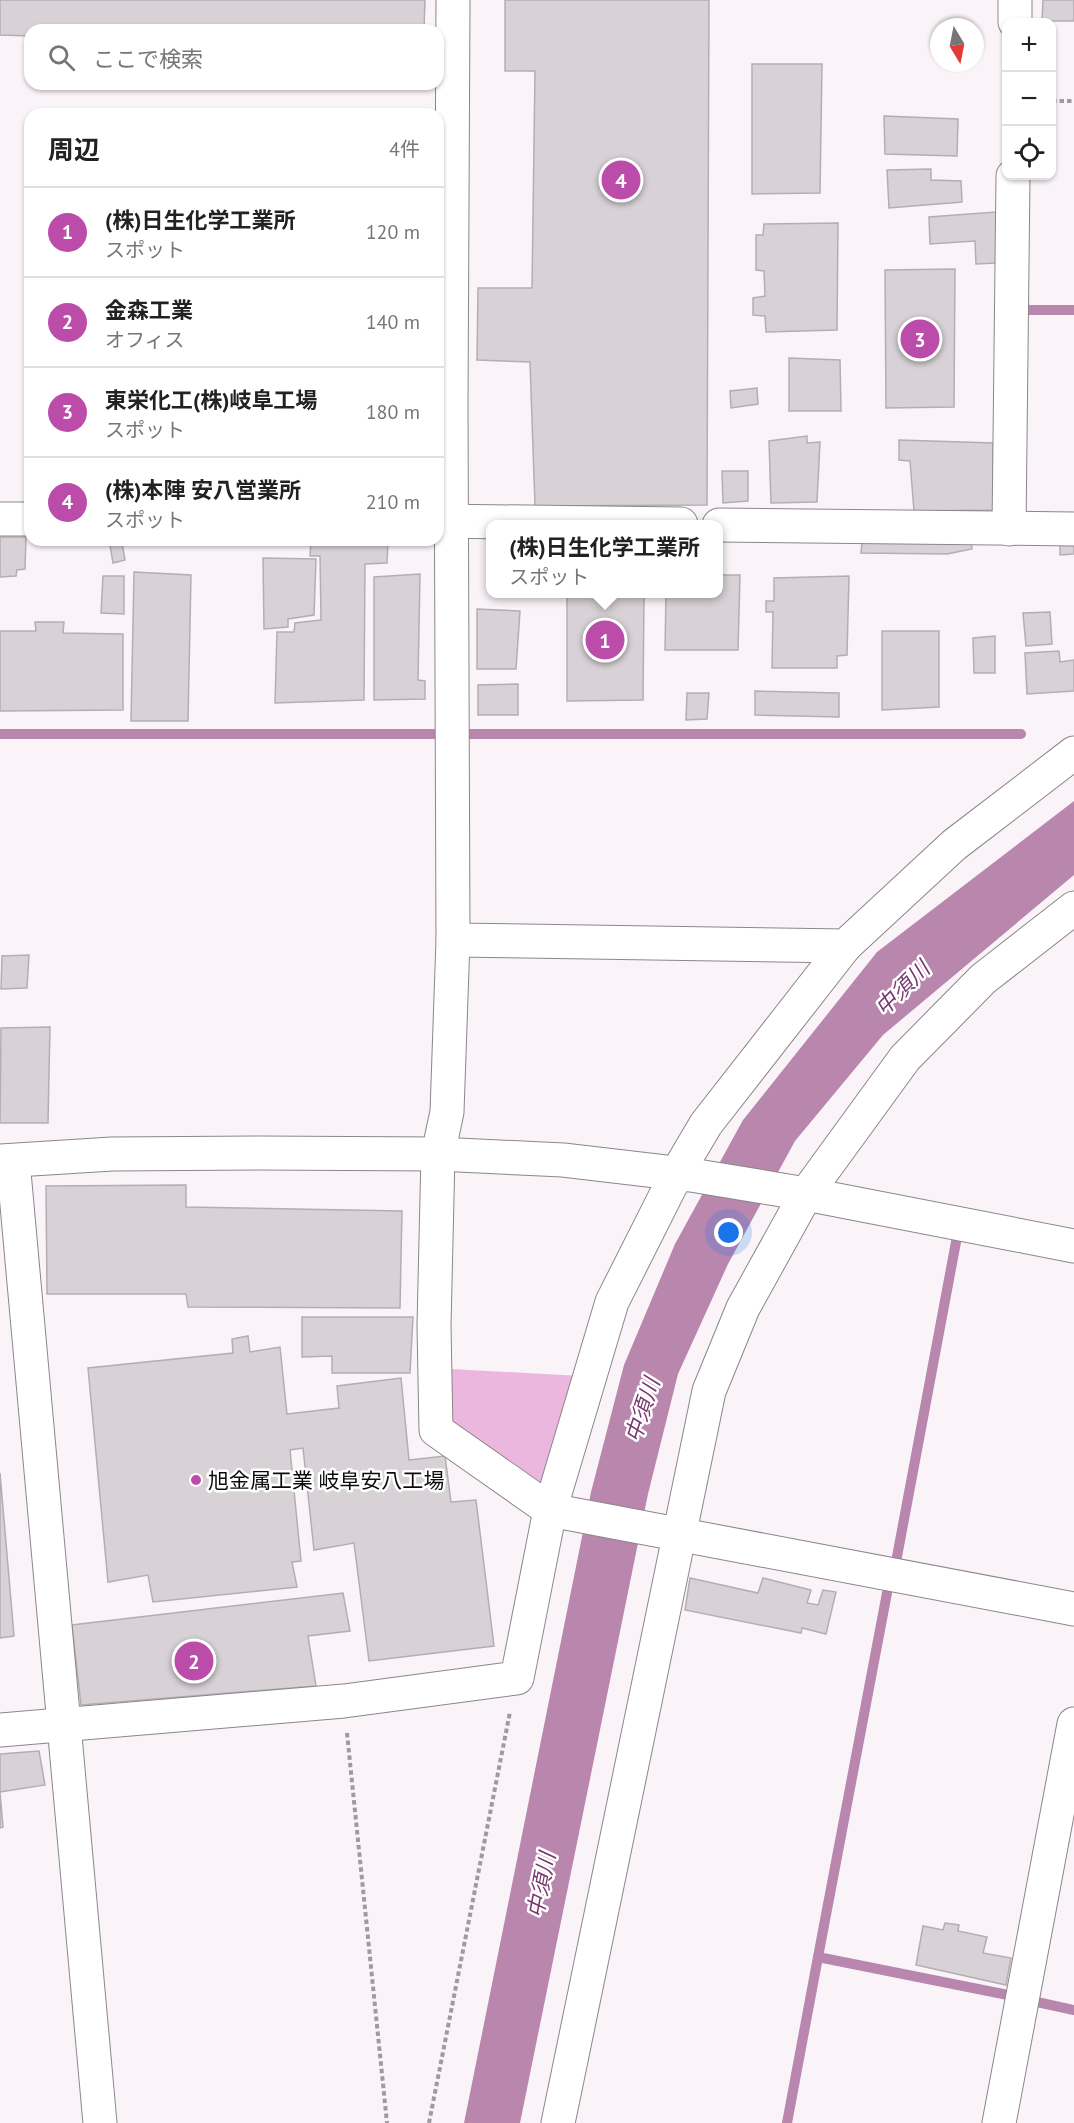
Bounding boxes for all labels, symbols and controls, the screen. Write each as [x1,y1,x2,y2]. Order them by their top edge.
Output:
north arrow [930,18,984,72]
map controls [1002,18,1056,180]
button: + [1002,18,1056,72]
search box [24,24,444,90]
icon: search [45,41,78,74]
text: ここで検索 [93,45,203,73]
button: − [1002,72,1056,126]
button: locate [1002,126,1056,180]
text: 周辺 [48,133,100,166]
text: 4件 [389,136,420,162]
pin: 4 [602,158,640,202]
text: (株)日生化学工業所 [105,206,295,234]
text: 1 [62,219,73,245]
text: 120 m [366,219,420,245]
text: スポット [105,237,185,263]
text: 金森工業 [105,296,193,324]
text: 2 [62,309,73,335]
text: 140 m [366,309,420,335]
pin: 3 [900,316,940,362]
text: オフィス [105,327,185,353]
text: 東栄化工(株)岐阜工場 [105,386,317,414]
text: 3 [62,399,73,425]
text: 180 m [366,399,420,425]
text: スポット [105,417,185,443]
text: (株)本陣 安八営業所 [105,476,301,504]
text: 4 [62,489,73,515]
text: 210 m [366,489,420,515]
text: スポット [105,507,185,533]
popup [486,520,723,598]
text: (株)日生化学工業所 [509,533,700,561]
text: スポット [509,564,589,590]
pin: 1 [586,618,624,662]
water label: 中須川 [869,953,937,1021]
your location [714,1218,743,1247]
water label: 中須川 [618,1372,666,1446]
place label: 旭金属工業 岐阜安八工場 [208,1467,445,1494]
marker: 旭金属工業 岐阜安八工場 [189,1473,203,1487]
pin: 2 [174,1638,214,1684]
water label: 中須川 [521,1848,561,1920]

